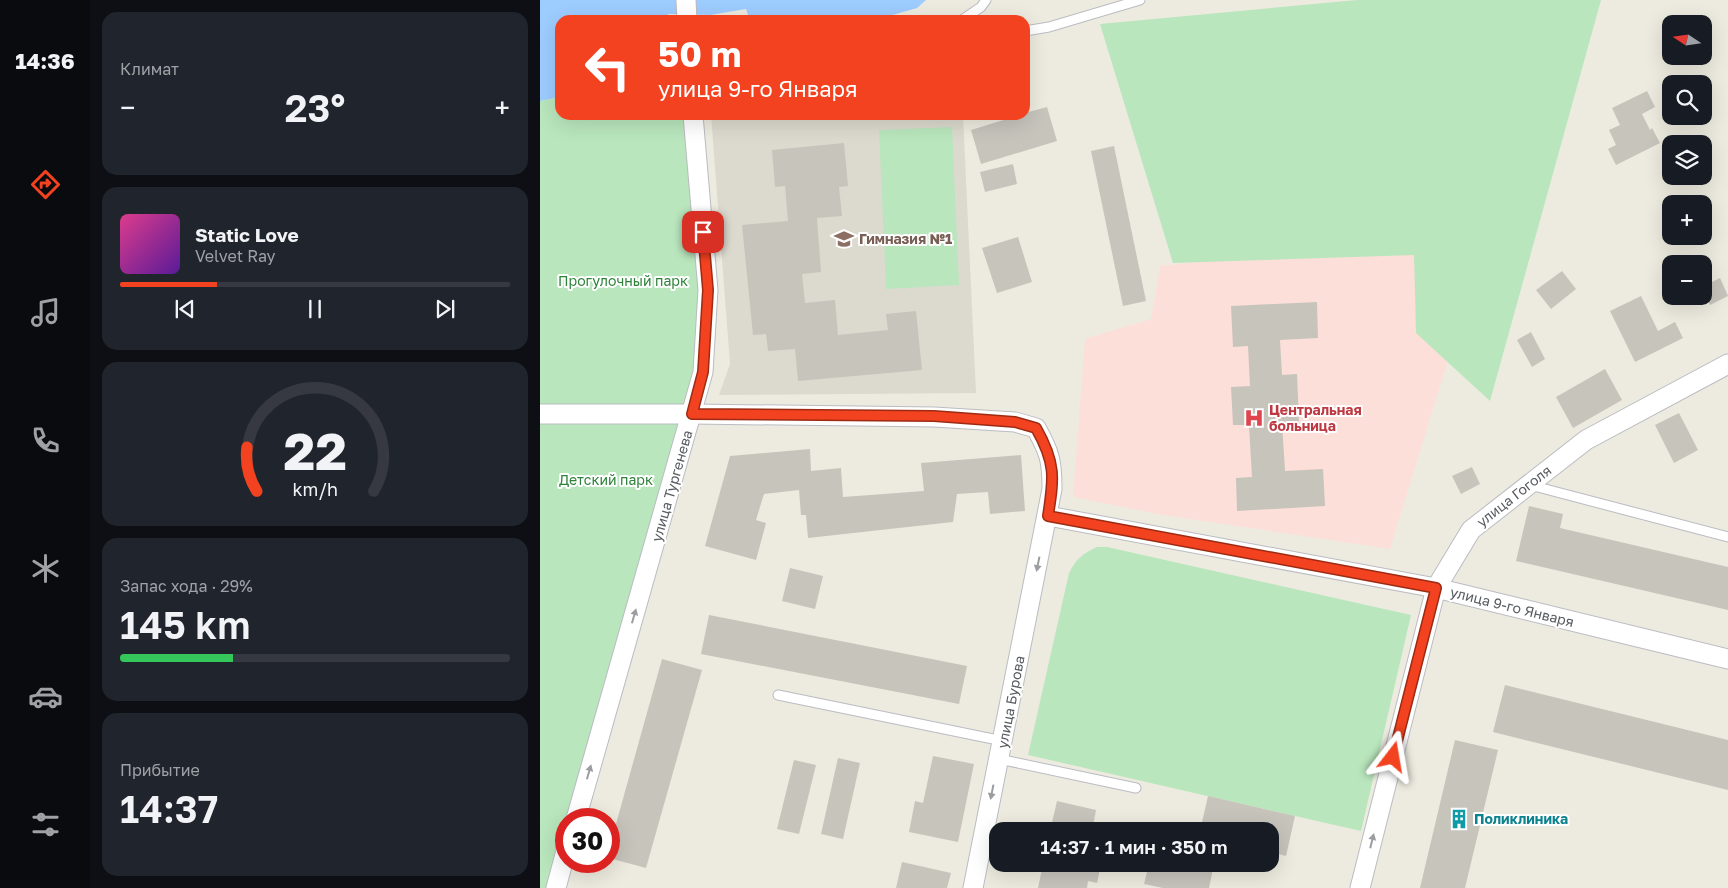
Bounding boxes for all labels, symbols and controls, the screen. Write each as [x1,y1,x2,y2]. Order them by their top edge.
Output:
north arrow [1662,15,1712,65]
map controls [1662,15,1712,305]
text: 50 m [658,33,741,75]
icon: left [575,35,640,100]
text: 14:36 [15,47,75,74]
text: Климат [120,59,179,79]
text: улица 9-го Января [658,75,858,102]
button: search [1662,75,1712,125]
text: 23° [285,85,345,130]
text: − [120,91,135,124]
text: + [495,91,510,124]
button: layers [1662,135,1712,185]
icon: directions [28,167,63,202]
button: + [1662,195,1712,245]
pin [682,211,724,253]
icon: arrive [689,218,717,246]
text: Static Love [195,223,299,246]
school or university icon: Гимназия №1 [833,228,855,250]
place label: Гимназия №1 [859,230,952,247]
text: Velvet Ray [195,246,276,266]
button: − [1662,255,1712,305]
park label: Прогулочный парк [558,272,688,289]
icon: music [28,295,63,330]
icon: previous [171,295,199,323]
icon: pause [301,295,329,323]
icon: next [431,295,459,323]
place label: Центральная больница [1269,401,1362,434]
hospital icon: Центральная больница [1243,407,1265,429]
text: 22 [283,419,347,481]
icon: phone [28,423,63,458]
street label: улица Тургенева [647,428,696,544]
street label: улица Гоголя [1473,461,1554,530]
park label: Детский парк [559,471,653,488]
text: km/h [292,478,338,500]
icon: climate [28,551,63,586]
one-way arrow [1034,556,1042,572]
text: Запас хода · 29% [120,576,253,596]
street label: улица 9-го Января [1448,583,1576,630]
text: 145 km [120,602,250,647]
one-way arrow [631,608,639,623]
street label: улица Бурова [993,654,1028,750]
icon: car [28,679,63,714]
position arrow [1366,730,1418,782]
text: Прибытие [120,760,200,780]
one-way arrow [586,764,594,779]
one-way arrow [988,784,996,800]
text: 14:37 [120,786,218,831]
icon: filters [28,807,63,842]
speed limit sign: 30 [555,808,620,873]
building icon: Поликлиника [1448,808,1470,830]
place label: Поликлиника [1474,810,1568,827]
one-way arrow [1368,833,1376,848]
text: 14:37 · 1 мин · 350 m [1040,835,1228,858]

